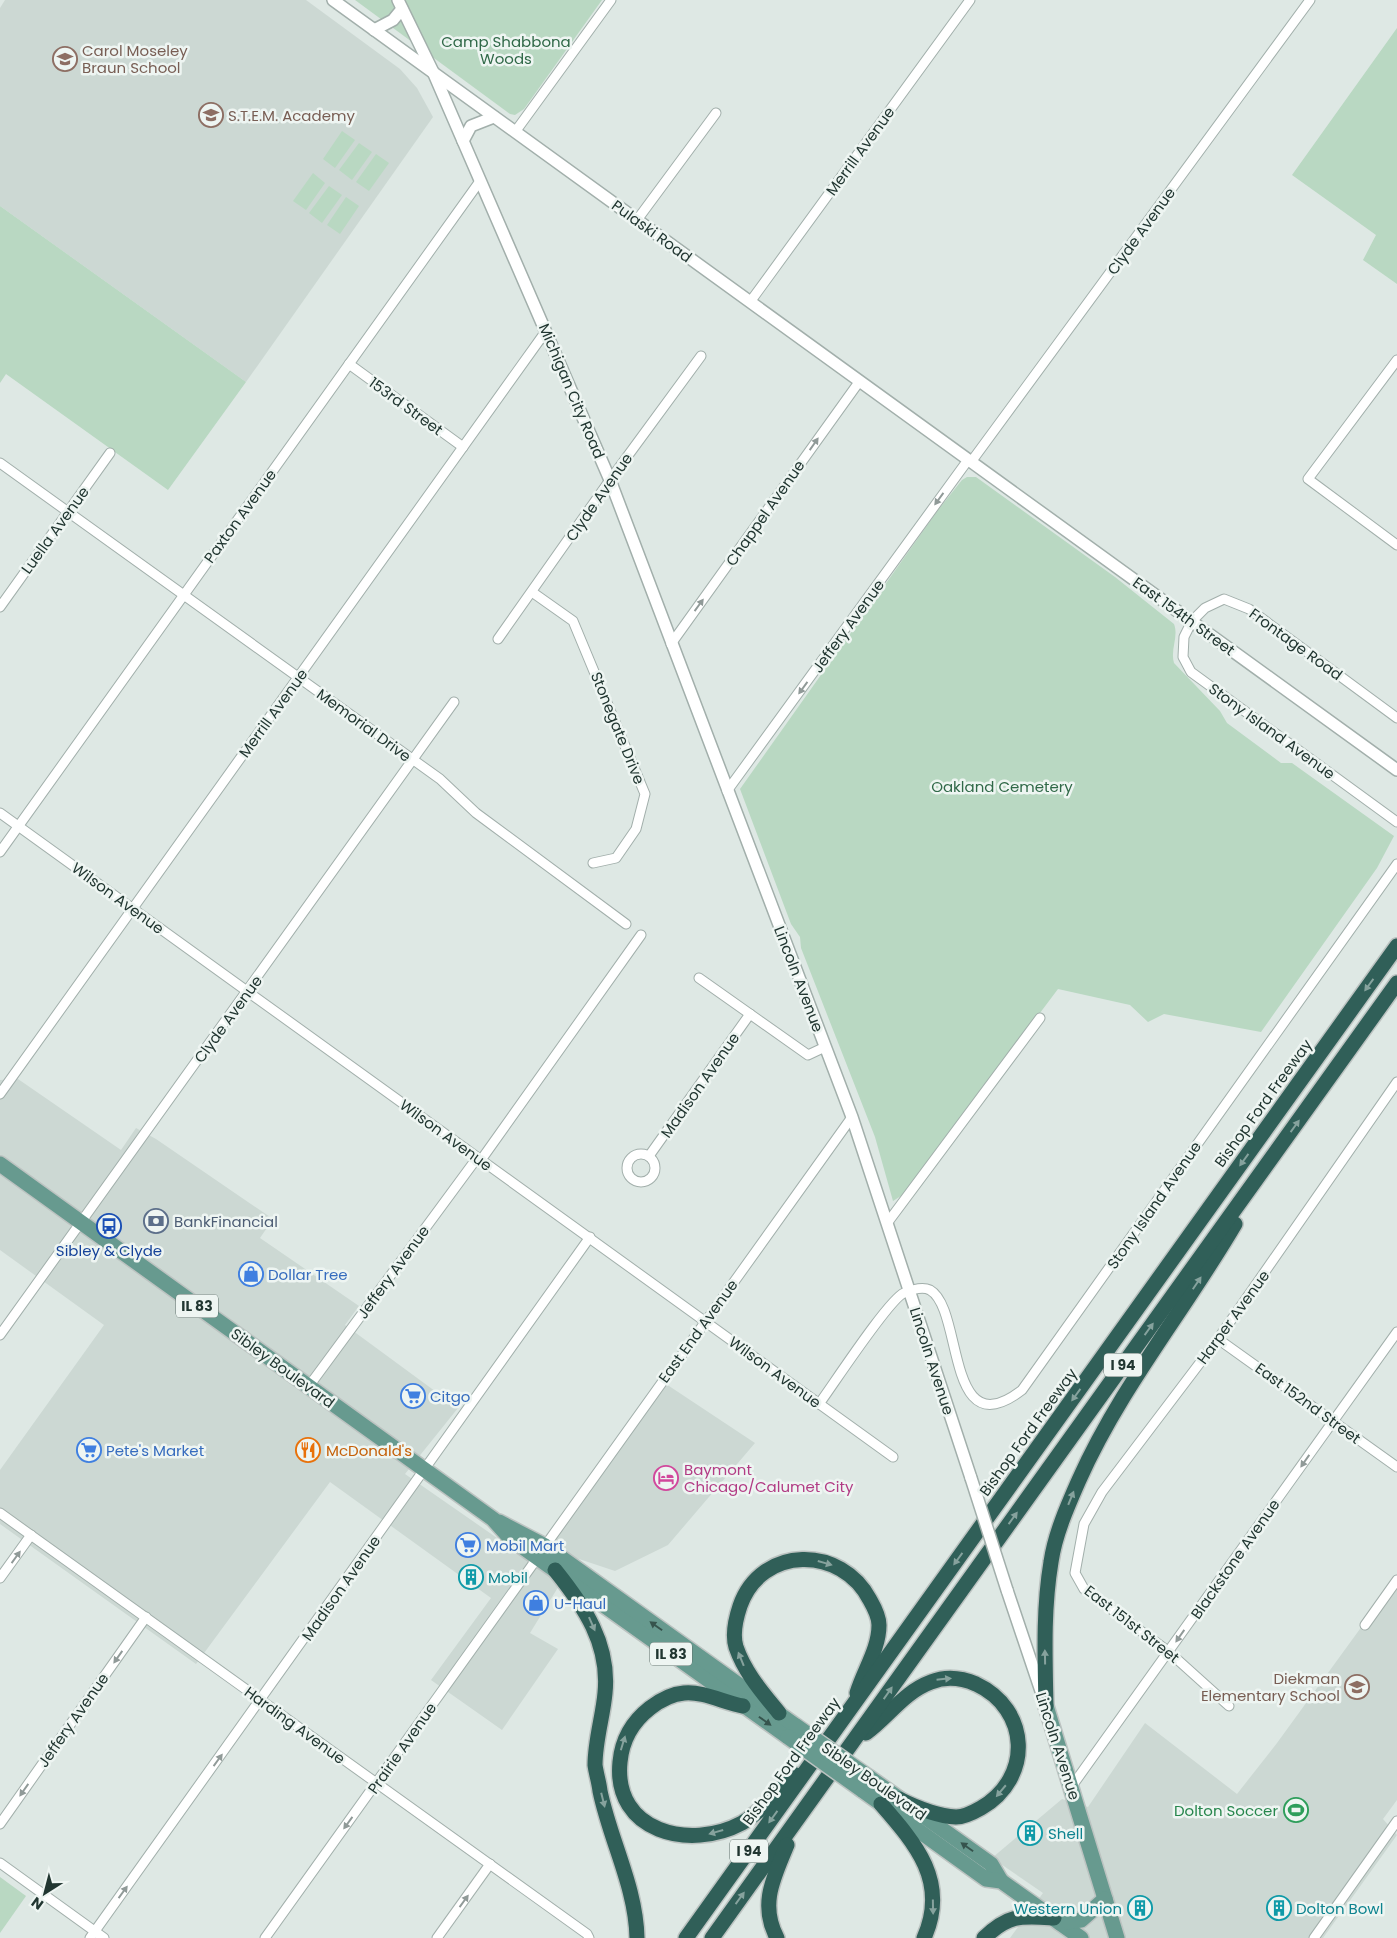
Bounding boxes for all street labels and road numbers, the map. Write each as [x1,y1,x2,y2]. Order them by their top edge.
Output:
street label: Merrill Avenue [821,102,899,200]
street label: Clyde Avenue [1102,183,1180,279]
street label: Pulaski Road [608,195,696,267]
street label: Michigan City Road [534,320,610,462]
street label: 153rd Street [365,372,447,440]
street label: Clyde Avenue [561,449,637,545]
street label: Chappel Avenue [721,456,809,570]
street label: Paxton Avenue [199,465,281,567]
street label: Luella Avenue [16,482,94,578]
street label: East 154th Street [1129,572,1239,660]
street label: Jeffery Avenue [807,575,889,677]
street label: Frontage Road [1245,603,1347,685]
street label: Merrill Avenue [234,664,312,762]
street label: Stonegate Drive [586,669,650,787]
street label: Stony Island Avenue [1205,678,1339,784]
street label: Memorial Drive [313,684,415,766]
street label: Wilson Avenue [68,857,168,939]
street label: Lincoln Avenue [769,923,829,1035]
street label: Clyde Avenue [189,971,267,1067]
street label: Madison Avenue [656,1028,744,1142]
street label: Bishop Ford Freeway [1209,1034,1317,1171]
street label: Wilson Avenue [396,1094,496,1176]
street label: Stony Island Avenue [1102,1137,1206,1273]
street label: Jeffery Avenue [352,1221,434,1323]
street label: Harper Avenue [1192,1266,1274,1368]
street label: East End Avenue [653,1275,743,1387]
road number: IL 83 [176,1294,218,1318]
street label: Lincoln Avenue [905,1304,959,1418]
street label: Sibley Boulevard [227,1323,339,1413]
street label: Wilson Avenue [725,1331,825,1413]
road number: I 94 [1104,1354,1142,1376]
street label: East 152nd Street [1251,1358,1365,1448]
street label: Bishop Ford Freeway [974,1363,1082,1500]
street label: Blackstone Avenue [1186,1495,1284,1623]
street label: Madison Avenue [297,1531,385,1645]
street label: East 151st Street [1080,1580,1184,1668]
road number: IL 83 [650,1642,692,1666]
street label: Jeffery Avenue [33,1669,113,1771]
street label: Harding Avenue [240,1681,350,1769]
street label: Lincoln Avenue [1031,1689,1085,1803]
street label: Bishop Ford Freeway [737,1692,845,1829]
street label: Prairie Avenue [363,1698,441,1798]
street label: Sibley Boulevard [817,1737,931,1825]
road number: I 94 [730,1840,768,1862]

